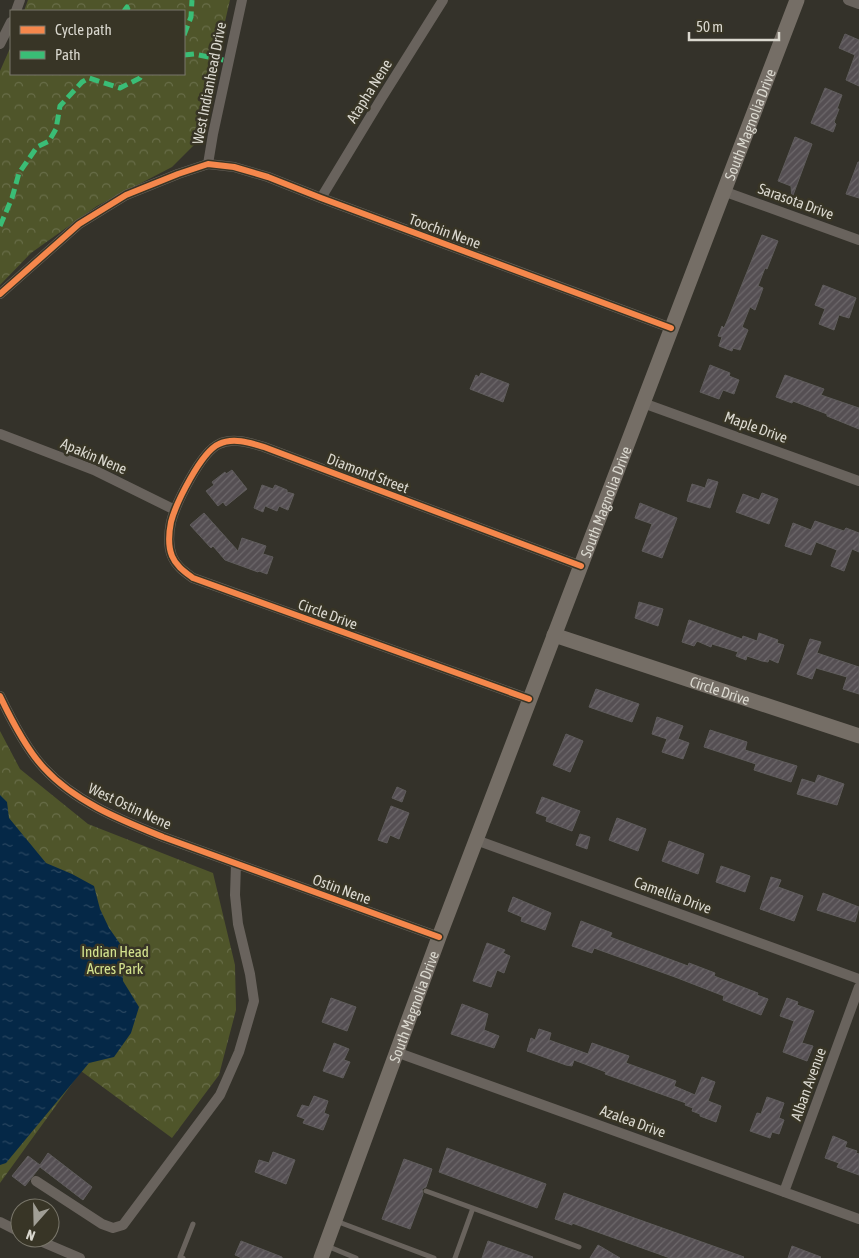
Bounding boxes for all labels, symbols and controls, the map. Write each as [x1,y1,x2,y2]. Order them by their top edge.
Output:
legend [10,10,185,75]
scale bar [689,10,779,42]
text: 50 m [696,18,723,35]
street label: West Indianhead Drive [189,20,229,146]
text: Cycle path [55,21,112,38]
text: Path [55,46,81,63]
street label: Atapha Nene [343,56,395,126]
street label: South Magnolia Drive [721,66,779,182]
street label: Sarasota Drive [756,179,836,223]
street label: Toochin Nene [407,210,483,252]
street label: Maple Drive [722,408,790,446]
street label: Apakin Nene [58,434,130,478]
street label: South Magnolia Drive [576,443,634,560]
street label: Diamond Street [325,450,411,496]
street label: Circle Drive [296,595,360,633]
street label: Circle Drive [688,672,752,708]
street label: West Ostin Nene [86,779,174,833]
street label: Ostin Nene [310,871,374,907]
street label: Camellia Drive [632,873,714,917]
park label: Indian Head Acres Park [81,943,149,977]
street label: South Magnolia Drive [385,948,442,1065]
street label: Alban Avenue [787,1045,829,1123]
street label: Azalea Drive [598,1101,668,1141]
north arrow [10,1198,60,1248]
text: N [24,1226,37,1244]

